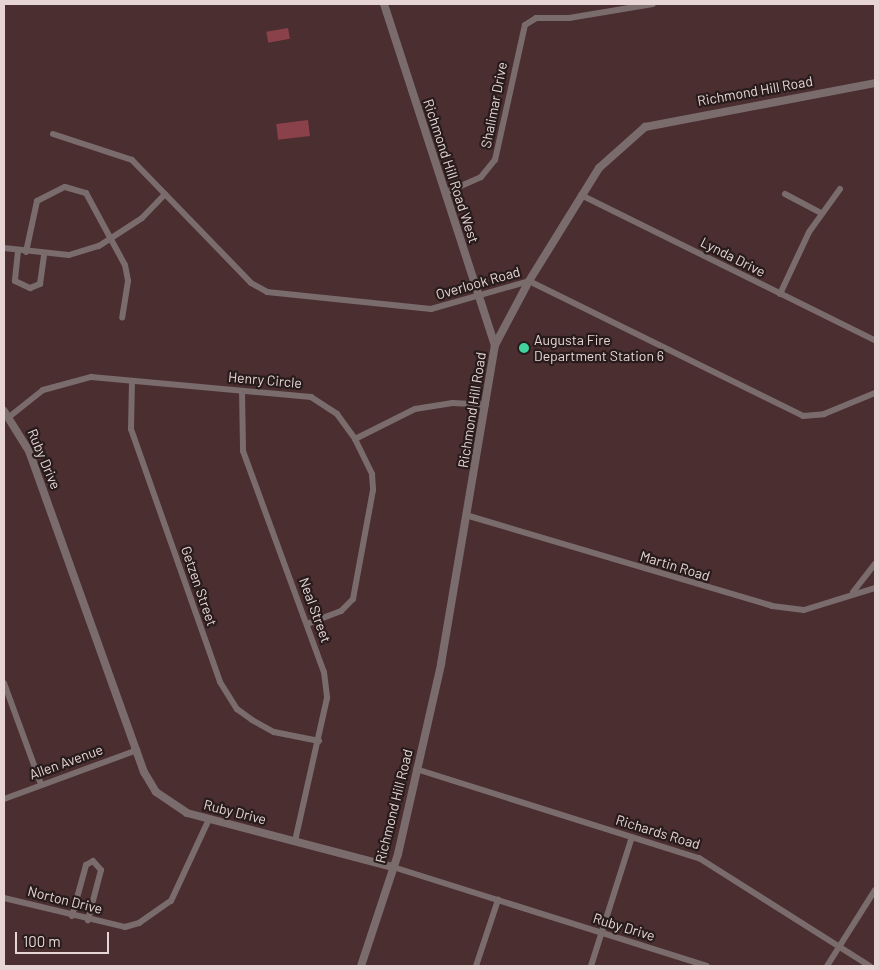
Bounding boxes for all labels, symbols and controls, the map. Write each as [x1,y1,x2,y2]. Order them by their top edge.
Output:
street label: Shalimar Drive [477,60,511,150]
street label: Richmond Hill Road [696,73,814,109]
street label: Richmond Hill Road West [420,97,482,245]
street label: Lynda Drive [698,234,768,280]
street label: Overlook Road [434,263,522,303]
place label: Augusta Fire Department Station 6 [534,332,664,364]
marker: Augusta Fire Department Station 6 [518,342,530,354]
street label: Richmond Hill Road [455,351,489,469]
street label: Henry Circle [227,368,303,392]
street label: Ruby Drive [24,426,64,492]
street label: Getzen Street [178,544,220,628]
street label: Martin Road [638,547,712,585]
street label: Neal Street [295,575,335,645]
street label: Allen Avenue [27,741,105,783]
street label: Richmond Hill Road [372,747,416,865]
street label: Ruby Drive [202,796,268,828]
street label: Richards Road [614,811,702,853]
street label: Norton Drive [26,883,104,917]
street label: Ruby Drive [591,910,657,944]
scale bar [18,922,111,954]
text: 100 m [23,932,61,950]

